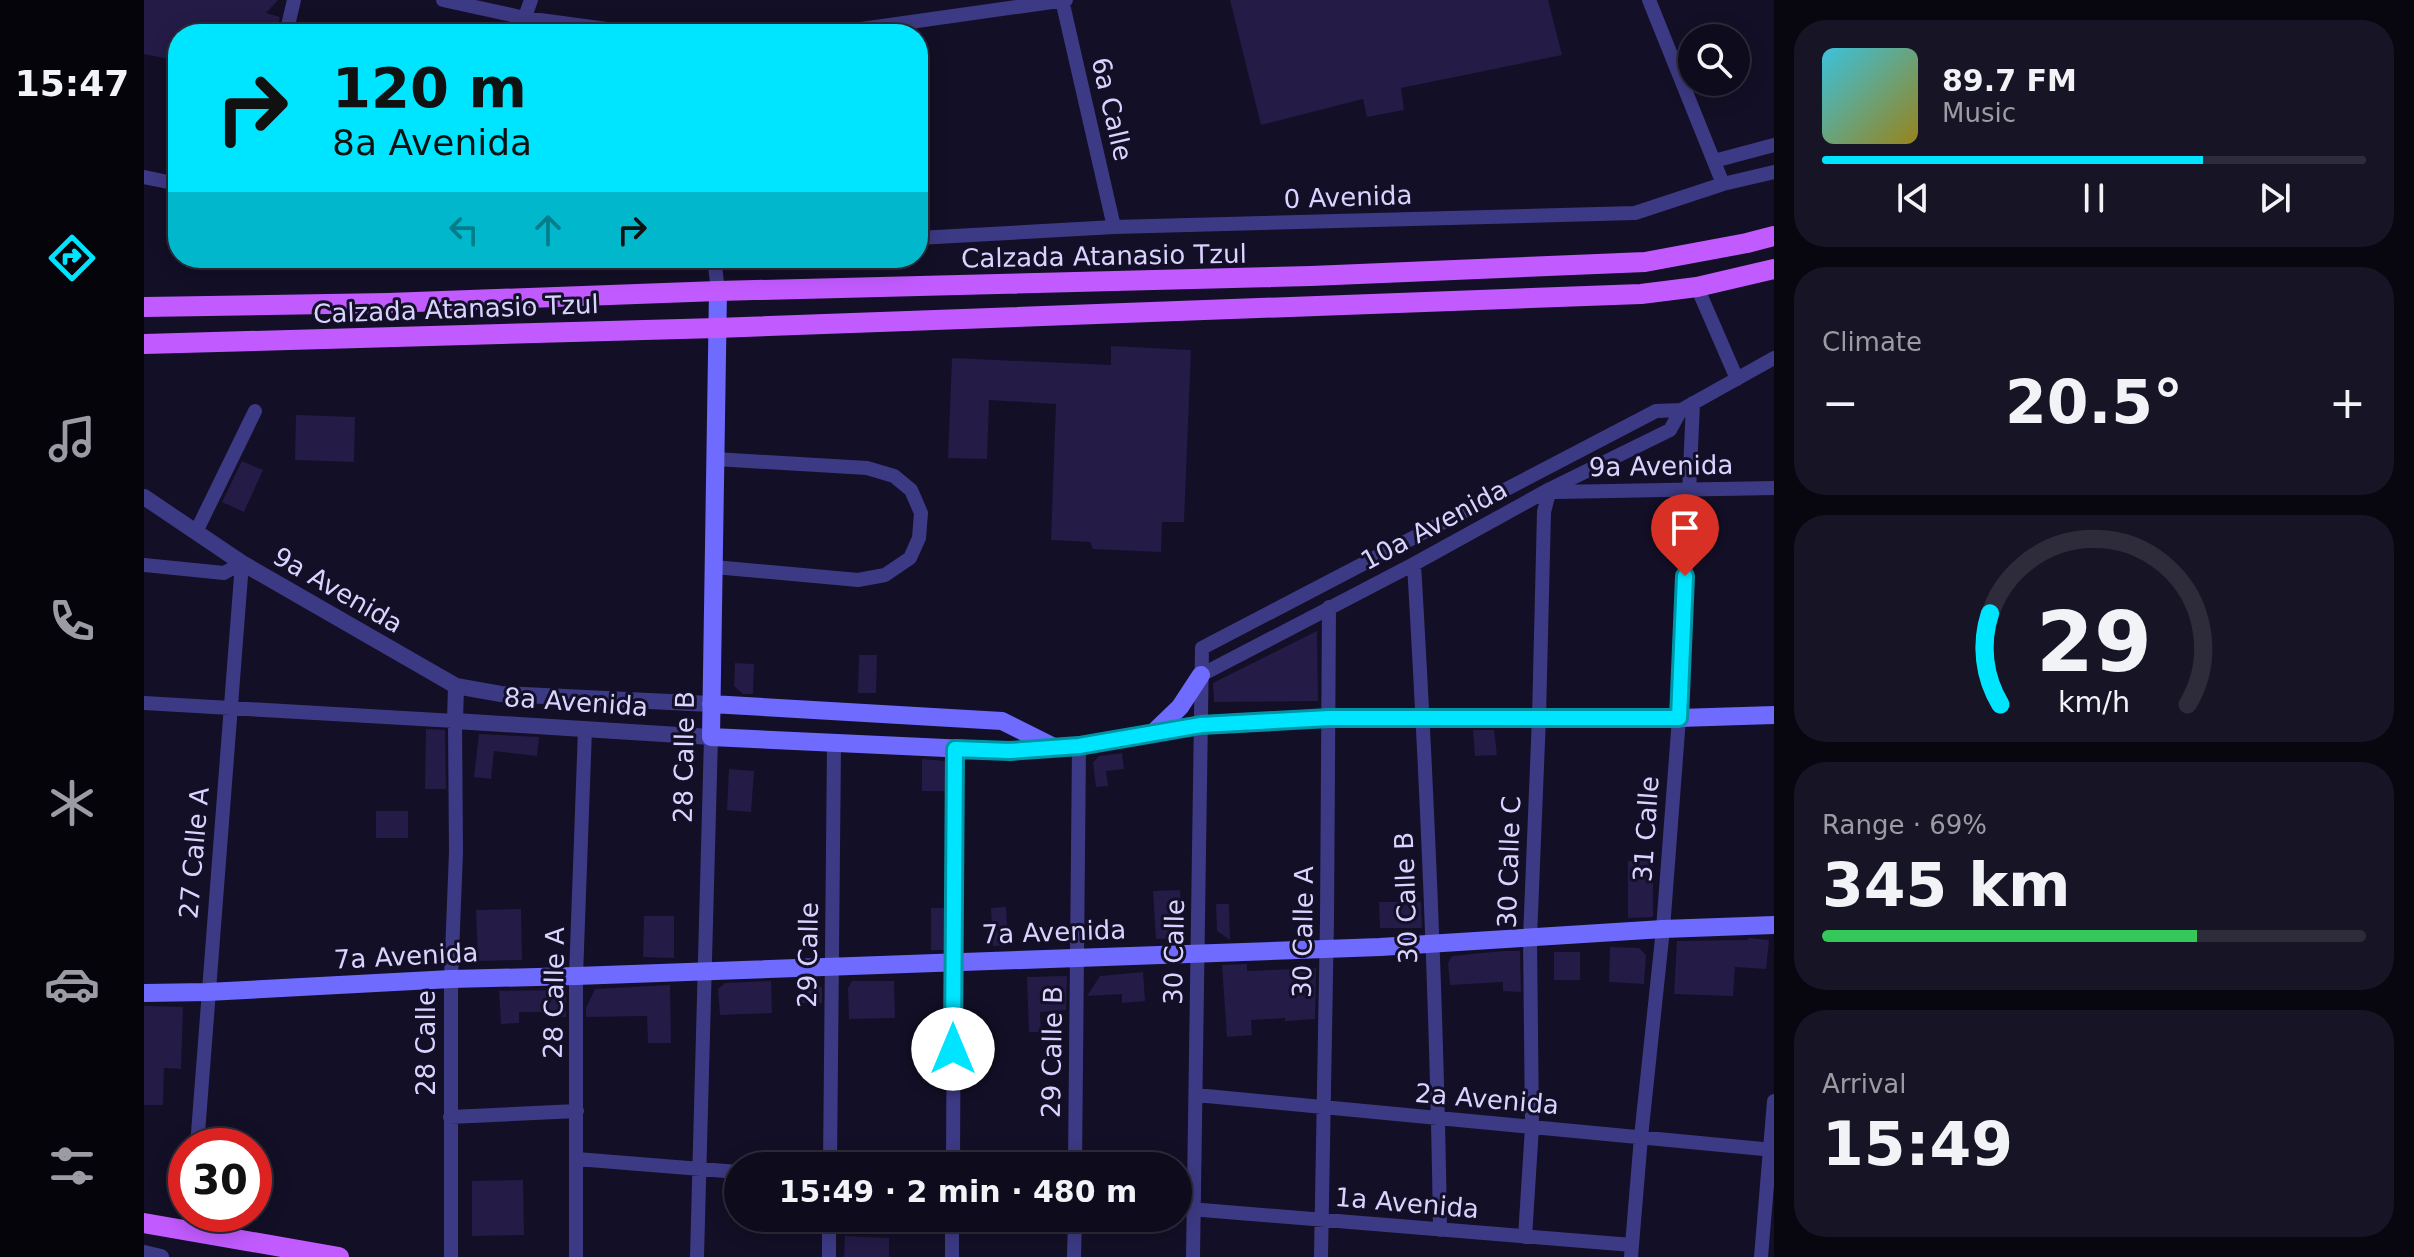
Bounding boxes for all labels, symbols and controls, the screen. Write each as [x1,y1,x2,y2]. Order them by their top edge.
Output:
map controls [1678,24,1750,96]
button: search [1678,24,1750,96]
street label: 6a Calle [1086,54,1138,164]
text: 120 m [332,55,527,120]
icon: right [200,56,304,160]
text: 15:47 [15,63,129,104]
text: 89.7 FM [1942,63,2077,98]
text: Music [1942,98,2016,128]
text: 8a Avenida [332,122,532,163]
icon: previous [1891,176,1935,220]
icon: pause [2072,176,2116,220]
icon: next [2253,176,2297,220]
street label: 0 Avenida [1283,180,1413,214]
icon: left [442,208,486,252]
icon: ahead [526,208,570,252]
icon: right [610,208,654,252]
icon: directions [44,230,100,286]
street label: Calzada Atanasio Tzul [961,239,1247,273]
street label: Calzada Atanasio Tzul [313,289,599,329]
text: Climate [1822,327,1922,357]
text: 20.5° [2005,367,2183,437]
text: − [1822,377,1859,428]
text: + [2329,377,2366,428]
icon: music [44,411,100,467]
street label: 9a Avenida [1588,450,1734,482]
street label: 10a Avenida [1356,474,1512,576]
pin [1651,494,1719,576]
icon: arrive [1663,506,1707,550]
street label: 9a Avenida [268,541,408,639]
icon: phone [44,593,100,649]
text: 29 [2036,593,2152,690]
street label: 8a Avenida [503,682,649,722]
text: km/h [2058,685,2130,719]
street label: 28 Calle B [668,691,700,823]
icon: climate [44,775,100,831]
street label: 31 Calle [1627,775,1665,883]
street label: 27 Calle A [173,786,215,920]
street label: 30 Calle C [1492,795,1526,929]
text: Range · 69% [1822,810,1987,840]
street label: 30 Calle B [1389,832,1423,964]
text: 345 km [1822,850,2071,920]
street label: 30 Calle A [1287,866,1319,998]
street label: 30 Calle [1158,899,1190,1005]
street label: 29 Calle [792,902,824,1008]
street label: 7a Avenida [981,914,1127,950]
street label: 28 Calle A [538,927,570,1059]
street label: 7a Avenida [333,937,479,975]
icon: car [44,956,100,1012]
street label: 29 Calle B [1036,986,1068,1118]
street label: 28 Calle [411,990,441,1096]
position arrow [911,1007,995,1091]
text: Arrival [1822,1069,1906,1099]
street label: 2a Avenida [1414,1078,1560,1120]
text: 15:49 [1822,1109,2013,1179]
speed limit sign: 30 [168,1128,272,1232]
icon: filters [44,1138,100,1194]
text: 15:49 · 2 min · 480 m [779,1174,1137,1209]
street label: 1a Avenida [1334,1182,1480,1224]

